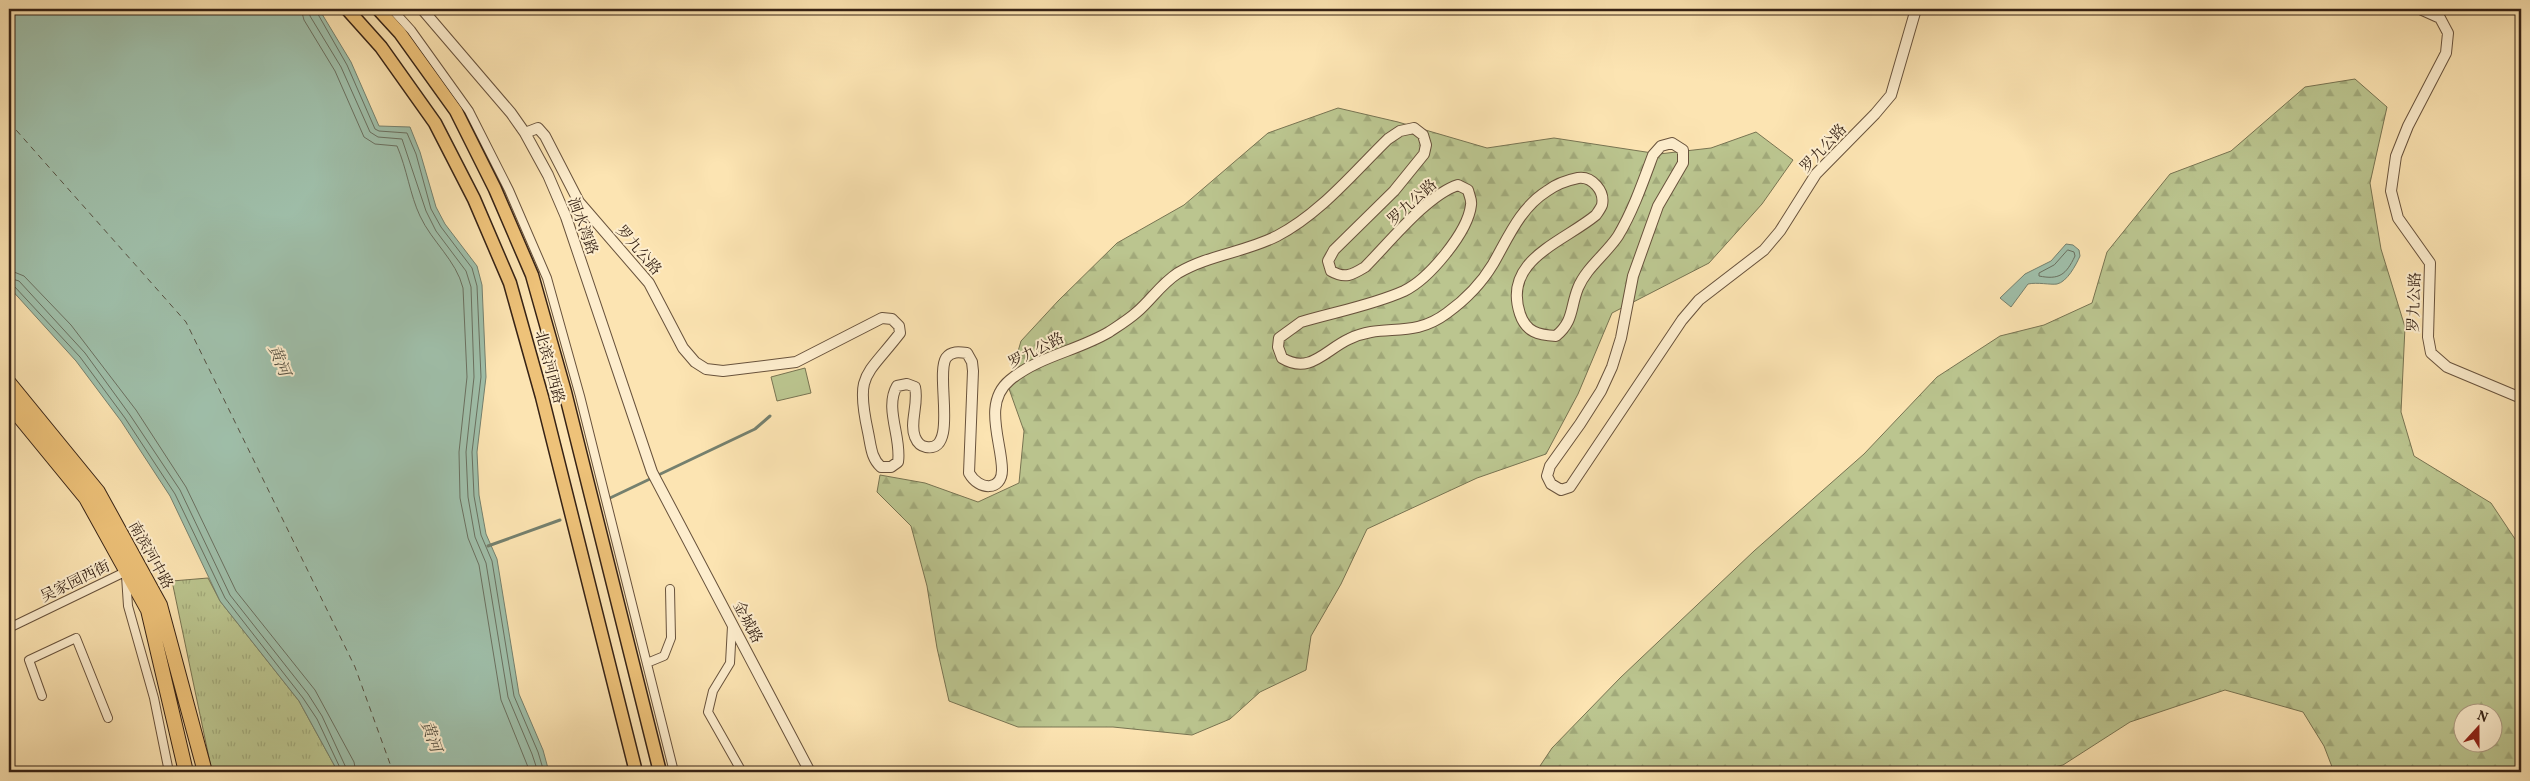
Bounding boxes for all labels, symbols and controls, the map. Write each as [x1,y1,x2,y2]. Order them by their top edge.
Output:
street label: 罗九公路 [1796,120,1852,178]
street label: 罗九公路 [1384,175,1442,231]
street label: 洄水湾路 [561,195,602,258]
street label: 罗九公路 [610,221,665,281]
street label: 罗九公路 [2404,272,2427,332]
street label: 北滨河西路 [529,328,568,406]
street label: 罗九公路 [1005,328,1068,374]
water label: 黄河 [262,342,295,382]
street label: 南滨河中路 [122,518,177,594]
street label: 吴家园西街 [37,556,114,608]
street label: 金城路 [727,598,767,648]
north arrow [2452,704,2502,754]
text: N [2474,707,2490,728]
water label: 黄河 [414,718,447,758]

